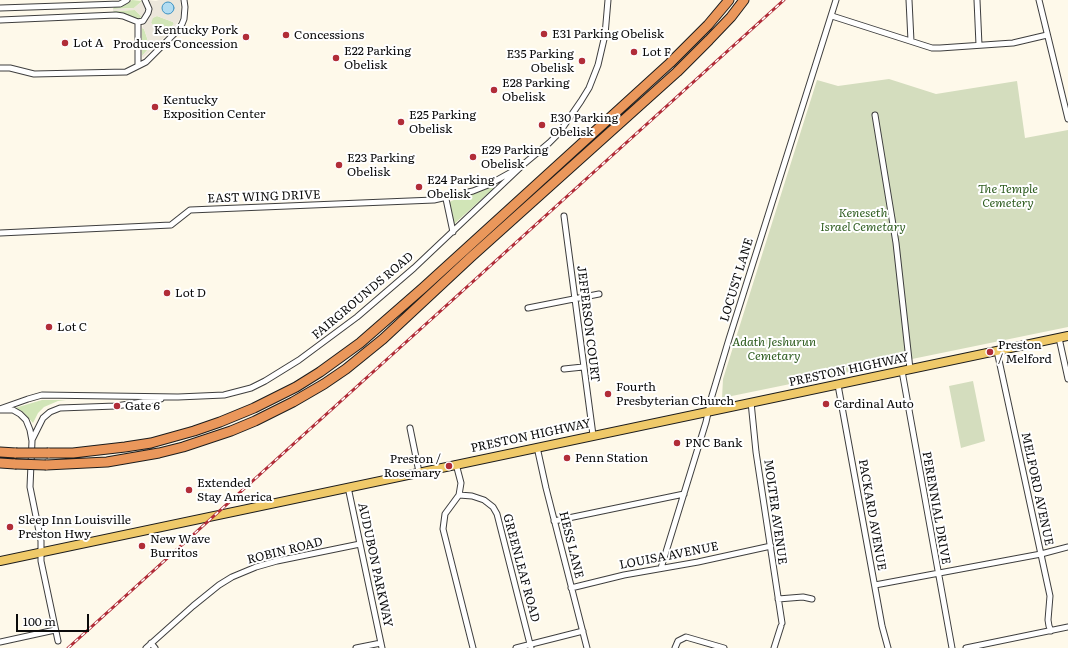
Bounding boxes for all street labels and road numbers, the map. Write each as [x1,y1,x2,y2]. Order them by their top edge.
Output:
street label: EAST WING DRIVE [207,188,321,206]
street label: LOCUST LANE [717,236,757,324]
street label: FAIRGROUNDS ROAD [309,249,417,343]
street label: JEFFERSON COURT [574,265,602,383]
street label: PRESTON HIGHWAY [787,350,911,390]
street label: PRESTON HIGHWAY [469,416,593,456]
street label: MELFORD AVENUE [1018,431,1056,547]
street label: PERENNIAL DRIVE [919,450,953,566]
street label: MOLTER AVENUE [760,458,790,566]
street label: PACKARD AVENUE [855,458,889,572]
street label: AUDUBON PARKWAY [355,501,395,629]
street label: HESS LANE [556,510,586,580]
street label: GREENLEAF ROAD [500,512,542,624]
street label: ROBIN ROAD [246,535,324,567]
street label: LOUISA AVENUE [618,539,720,573]

